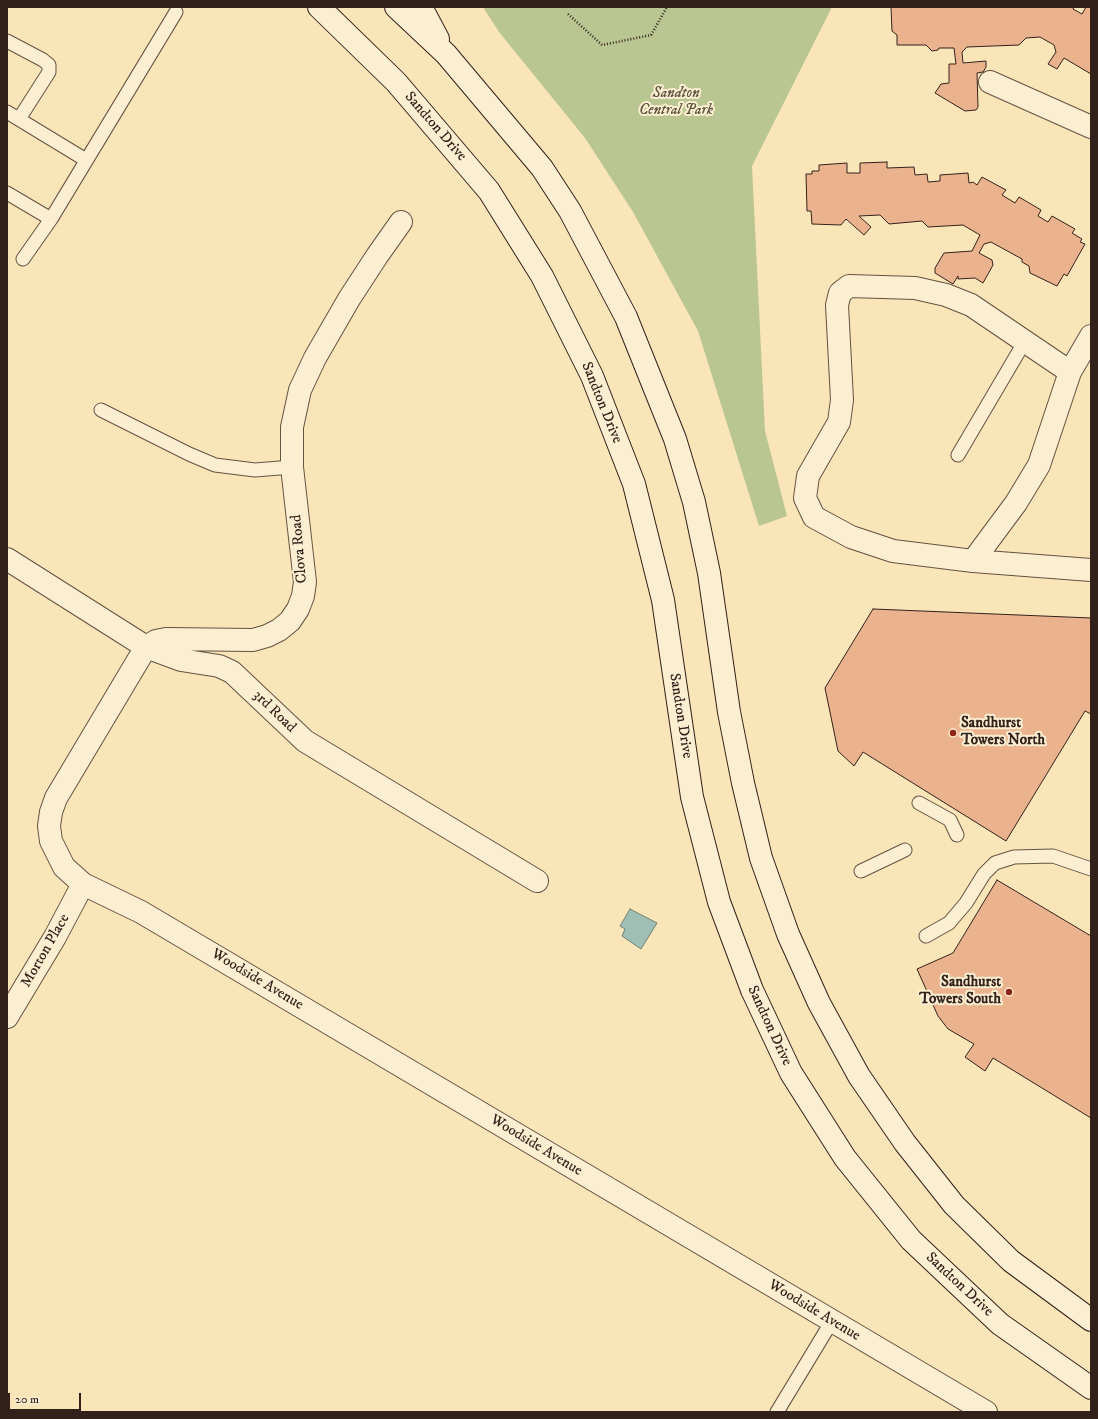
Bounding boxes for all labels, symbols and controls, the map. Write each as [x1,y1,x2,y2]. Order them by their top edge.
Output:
park label: Sandton Central Park [639,85,713,120]
street label: Sandton Drive [400,89,470,165]
street label: Sandton Drive [577,360,625,446]
street label: Clova Road [288,514,312,584]
street label: Sandton Drive [664,672,696,760]
street label: 3rd Road [249,687,299,737]
place label: Sandhurst Towers North [961,715,1045,750]
marker: Sandhurst Towers North [948,728,958,738]
street label: Morton Place [18,911,74,991]
street label: Woodside Avenue [208,945,306,1015]
place label: Sandhurst Towers South [919,974,1001,1009]
street label: Sandton Drive [743,983,795,1069]
marker: Sandhurst Towers South [1004,987,1014,997]
street label: Woodside Avenue [487,1111,585,1181]
street label: Sandton Drive [921,1249,997,1321]
street label: Woodside Avenue [765,1276,863,1346]
scale bar [10,1385,83,1411]
text: 20 m [15,1392,39,1407]

